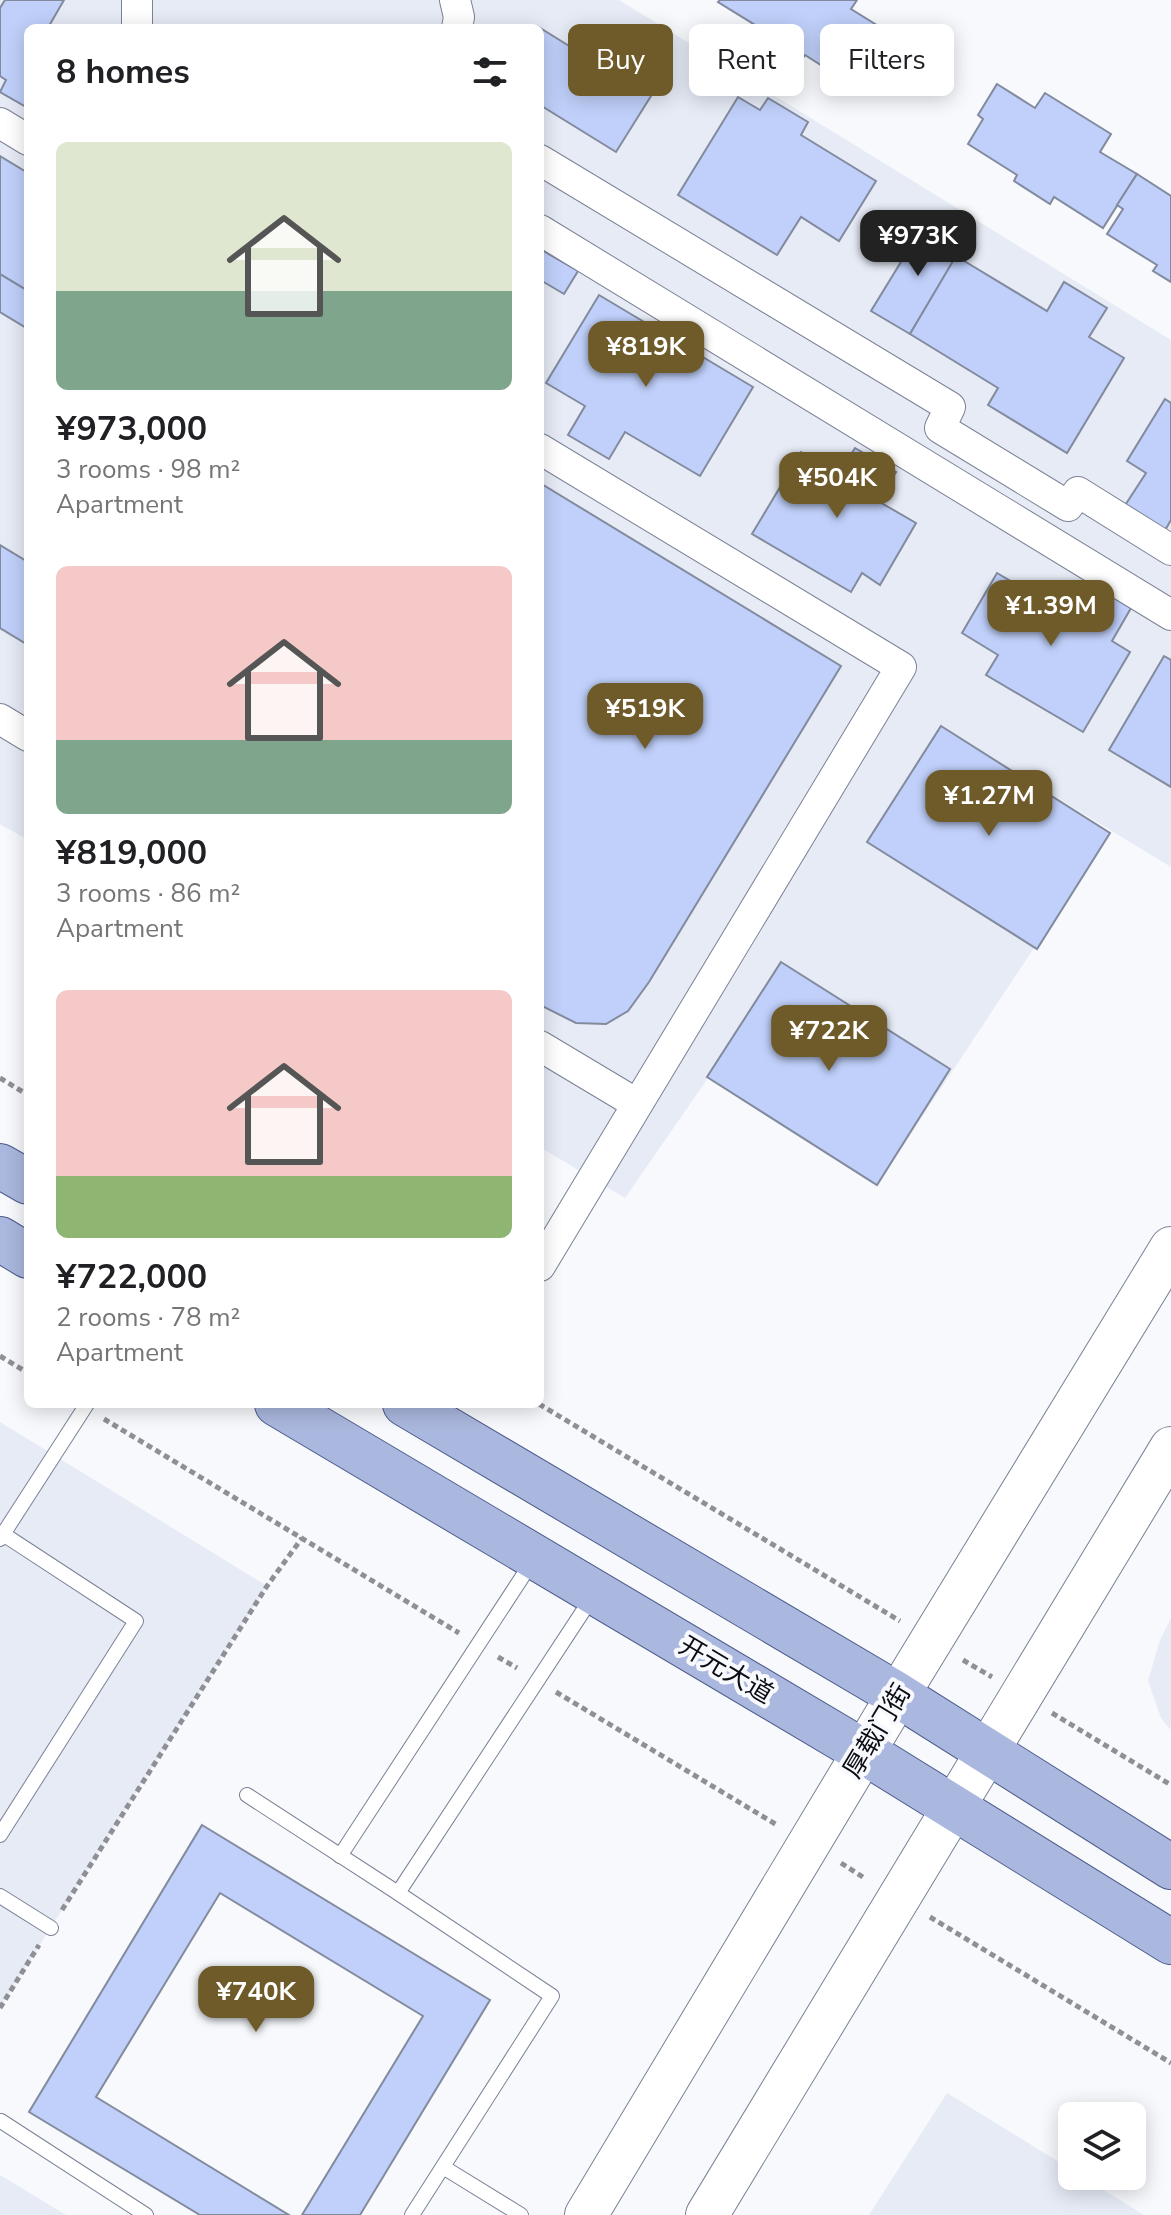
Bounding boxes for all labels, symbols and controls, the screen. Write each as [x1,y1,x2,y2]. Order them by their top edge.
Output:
chip: Buy [568,24,673,96]
chip: Rent [689,24,804,96]
chip: Filters [820,24,954,96]
text: 8 homes [56,49,190,95]
icon: filters [468,50,512,94]
icon: home [212,194,356,338]
pin: ¥973K [862,210,974,278]
text: ¥973K [878,218,958,253]
pin: ¥819K [590,321,702,389]
text: ¥819K [606,329,686,364]
text: ¥973,000 [56,406,207,452]
text: 3 rooms · 98 m² [56,452,240,487]
pin: ¥504K [781,452,893,520]
text: ¥504K [797,460,877,495]
text: Apartment [56,487,183,522]
pin: ¥1.39M [986,580,1116,648]
text: ¥1.39M [1005,588,1097,623]
icon: home [212,618,356,762]
pin: ¥519K [589,683,701,751]
text: ¥519K [605,691,685,726]
pin: ¥1.27M [924,770,1054,838]
text: ¥1.27M [943,778,1035,813]
text: ¥819,000 [56,830,207,876]
text: 3 rooms · 86 m² [56,876,240,911]
text: Apartment [56,911,183,946]
pin: ¥722K [773,1005,885,1073]
text: ¥722K [789,1013,869,1048]
icon: home [212,1042,356,1186]
text: ¥722,000 [56,1254,207,1300]
text: 2 rooms · 78 m² [56,1300,240,1335]
text: Apartment [56,1335,183,1370]
street label: 开元大道 [672,1628,780,1712]
street label: 厚载门街 [835,1677,919,1785]
pin: ¥740K [200,1966,312,2034]
text: ¥740K [216,1974,296,2009]
map controls [1058,2102,1146,2190]
button: layers [1058,2102,1146,2190]

